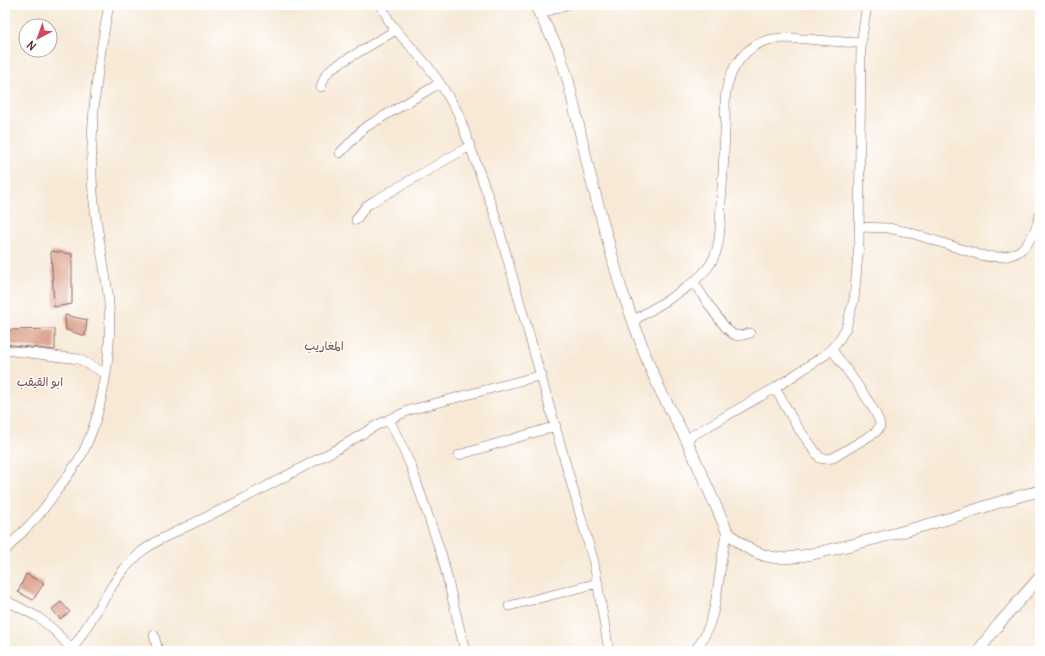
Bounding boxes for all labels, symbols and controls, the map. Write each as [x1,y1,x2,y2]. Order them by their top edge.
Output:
north arrow [18,18,58,58]
text: N [24,38,39,53]
district label: المغاريب [304,338,344,354]
district label: ابو القيقب [17,374,63,390]

